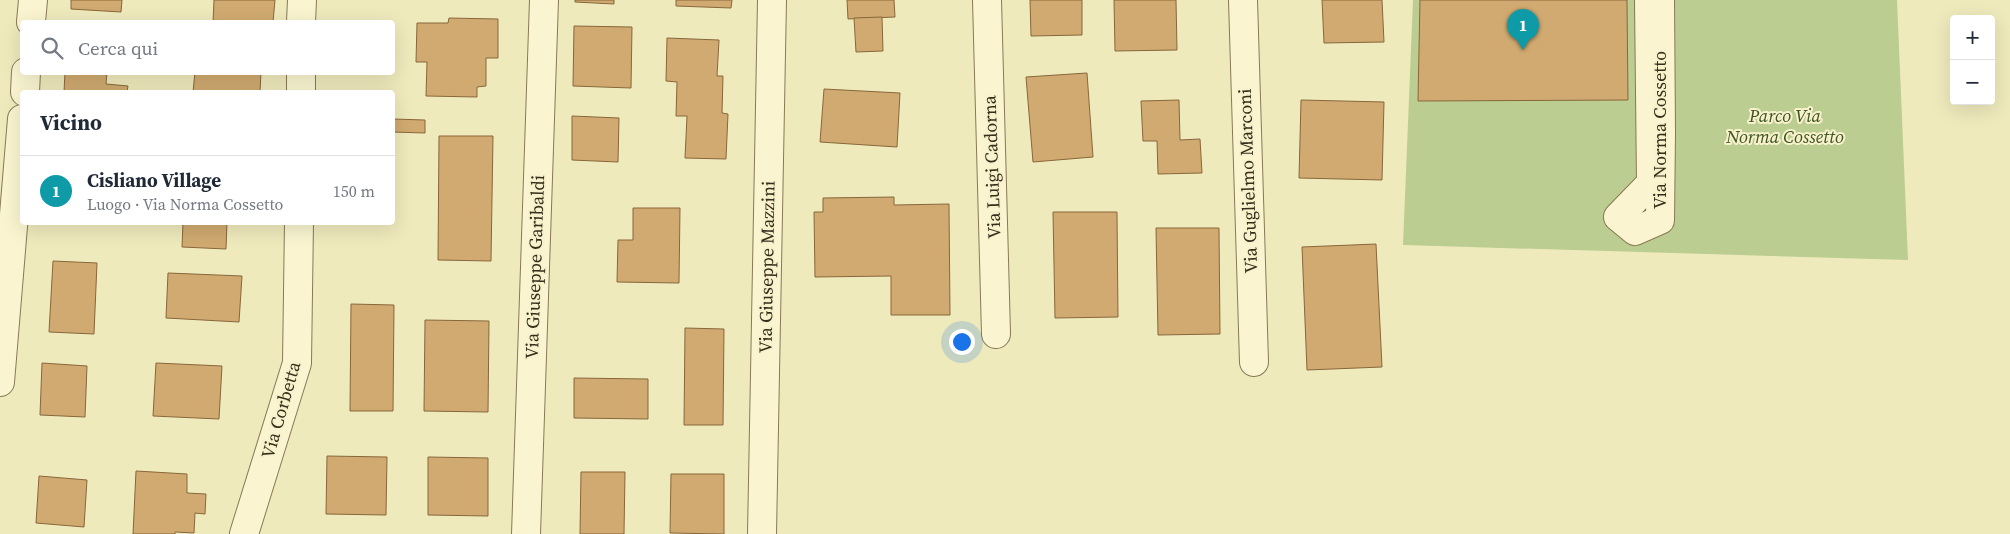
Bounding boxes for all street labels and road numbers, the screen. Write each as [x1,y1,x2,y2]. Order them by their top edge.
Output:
street label: Via Norma Cossetto [1647,51,1672,209]
street label: Via Guglielmo Marconi [1232,88,1263,274]
street label: Via Luigi Cadorna [976,94,1006,239]
street label: Via Giuseppe Garibaldi [519,174,550,359]
street label: Via Giuseppe Mazzini [752,181,781,353]
street label: Via Corbetta [255,358,306,461]

